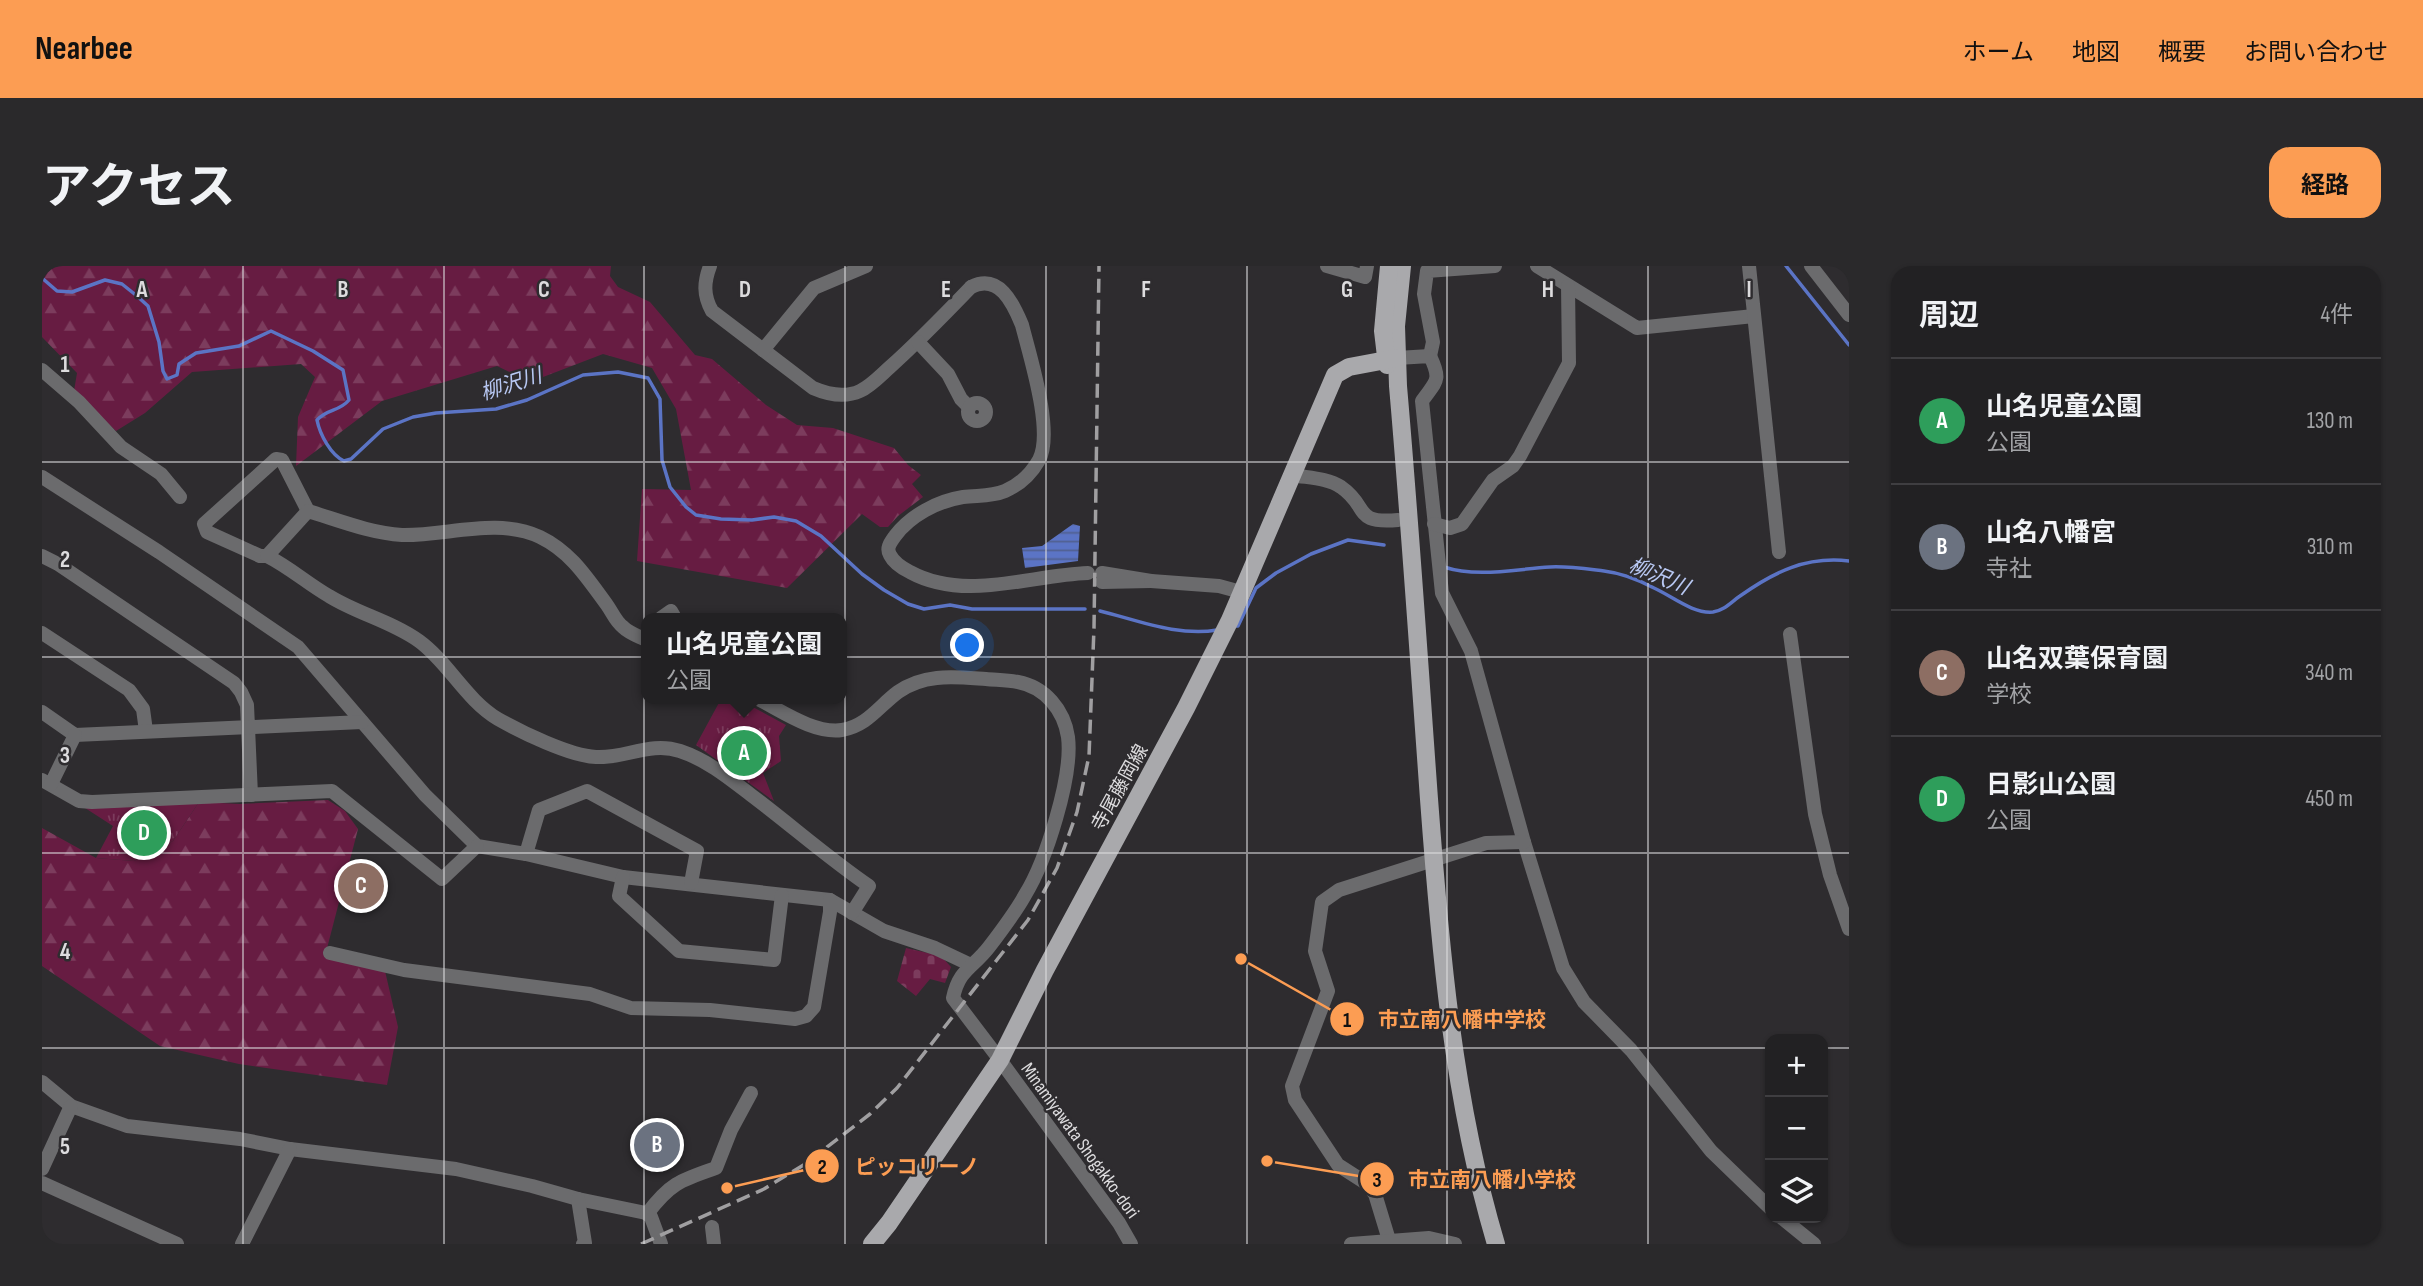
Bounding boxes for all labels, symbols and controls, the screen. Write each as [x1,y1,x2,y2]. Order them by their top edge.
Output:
text: Nearbee [35,29,133,69]
text: ホーム [1963,38,2034,67]
text: 地図 [2072,38,2120,67]
text: 概要 [2158,38,2206,67]
text: お問い合わせ [2244,38,2388,67]
button: 経路 [2269,147,2381,218]
text: アクセス [42,159,236,218]
text: A [136,276,149,304]
text: B [338,276,349,304]
text: C [538,276,550,304]
text: D [739,276,751,304]
text: E [941,276,951,304]
text: F [1141,276,1151,304]
text: G [1341,276,1353,304]
text: H [1542,276,1554,304]
text: I [1746,276,1752,304]
text: 周辺 [1919,298,1979,334]
text: 4件 [2320,301,2353,329]
text: 1 [60,351,70,379]
water label: 柳沢川 [477,363,547,406]
text: 山名児童公園 [1986,392,2142,423]
text: A [1937,407,1947,435]
text: 130 m [2307,407,2353,435]
text: 公園 [1986,429,2032,457]
text: 山名八幡宮 [1986,518,2116,549]
text: B [1937,533,1947,561]
text: 310 m [2307,533,2353,561]
text: 2 [60,546,70,574]
water label: 柳沢川 [1625,553,1695,601]
text: 寺社 [1986,555,2032,583]
popup [641,613,847,704]
your location [950,628,984,662]
text: 山名児童公園 [666,630,822,661]
text: 山名双葉保育園 [1986,644,2168,675]
text: C [1936,659,1948,687]
text: 340 m [2305,659,2353,687]
text: 公園 [666,667,712,695]
text: 学校 [1986,681,2032,709]
pin: A [721,727,767,779]
street label: 寺尾藤岡線 [1087,741,1153,835]
text: 3 [60,742,70,770]
text: 日影山公園 [1986,770,2116,801]
text: D [1936,785,1948,813]
text: 450 m [2305,785,2353,813]
pin: D [121,807,167,859]
text: 公園 [1986,807,2032,835]
pin: C [338,860,384,912]
text: 4 [60,938,71,966]
callout: 市立南八幡中学校 [1329,998,1560,1040]
text: 1 [1343,1008,1351,1033]
text: 市立南八幡中学校 [1378,1008,1546,1033]
map controls [1765,1034,1828,1223]
button: + [1765,1034,1828,1097]
street label: Minamiyawata Shogakko-dori [1016,1059,1144,1223]
button: − [1765,1097,1828,1160]
pin: B [634,1119,680,1171]
text: 5 [60,1133,70,1161]
callout: ピッコリーノ [805,1145,994,1187]
text: 2 [817,1155,827,1180]
text: ピッコリーノ [855,1155,979,1180]
callout: 市立南八幡小学校 [1359,1158,1590,1200]
button: layers [1765,1160,1828,1223]
text: 3 [1372,1168,1382,1193]
text: 市立南八幡小学校 [1408,1168,1576,1193]

